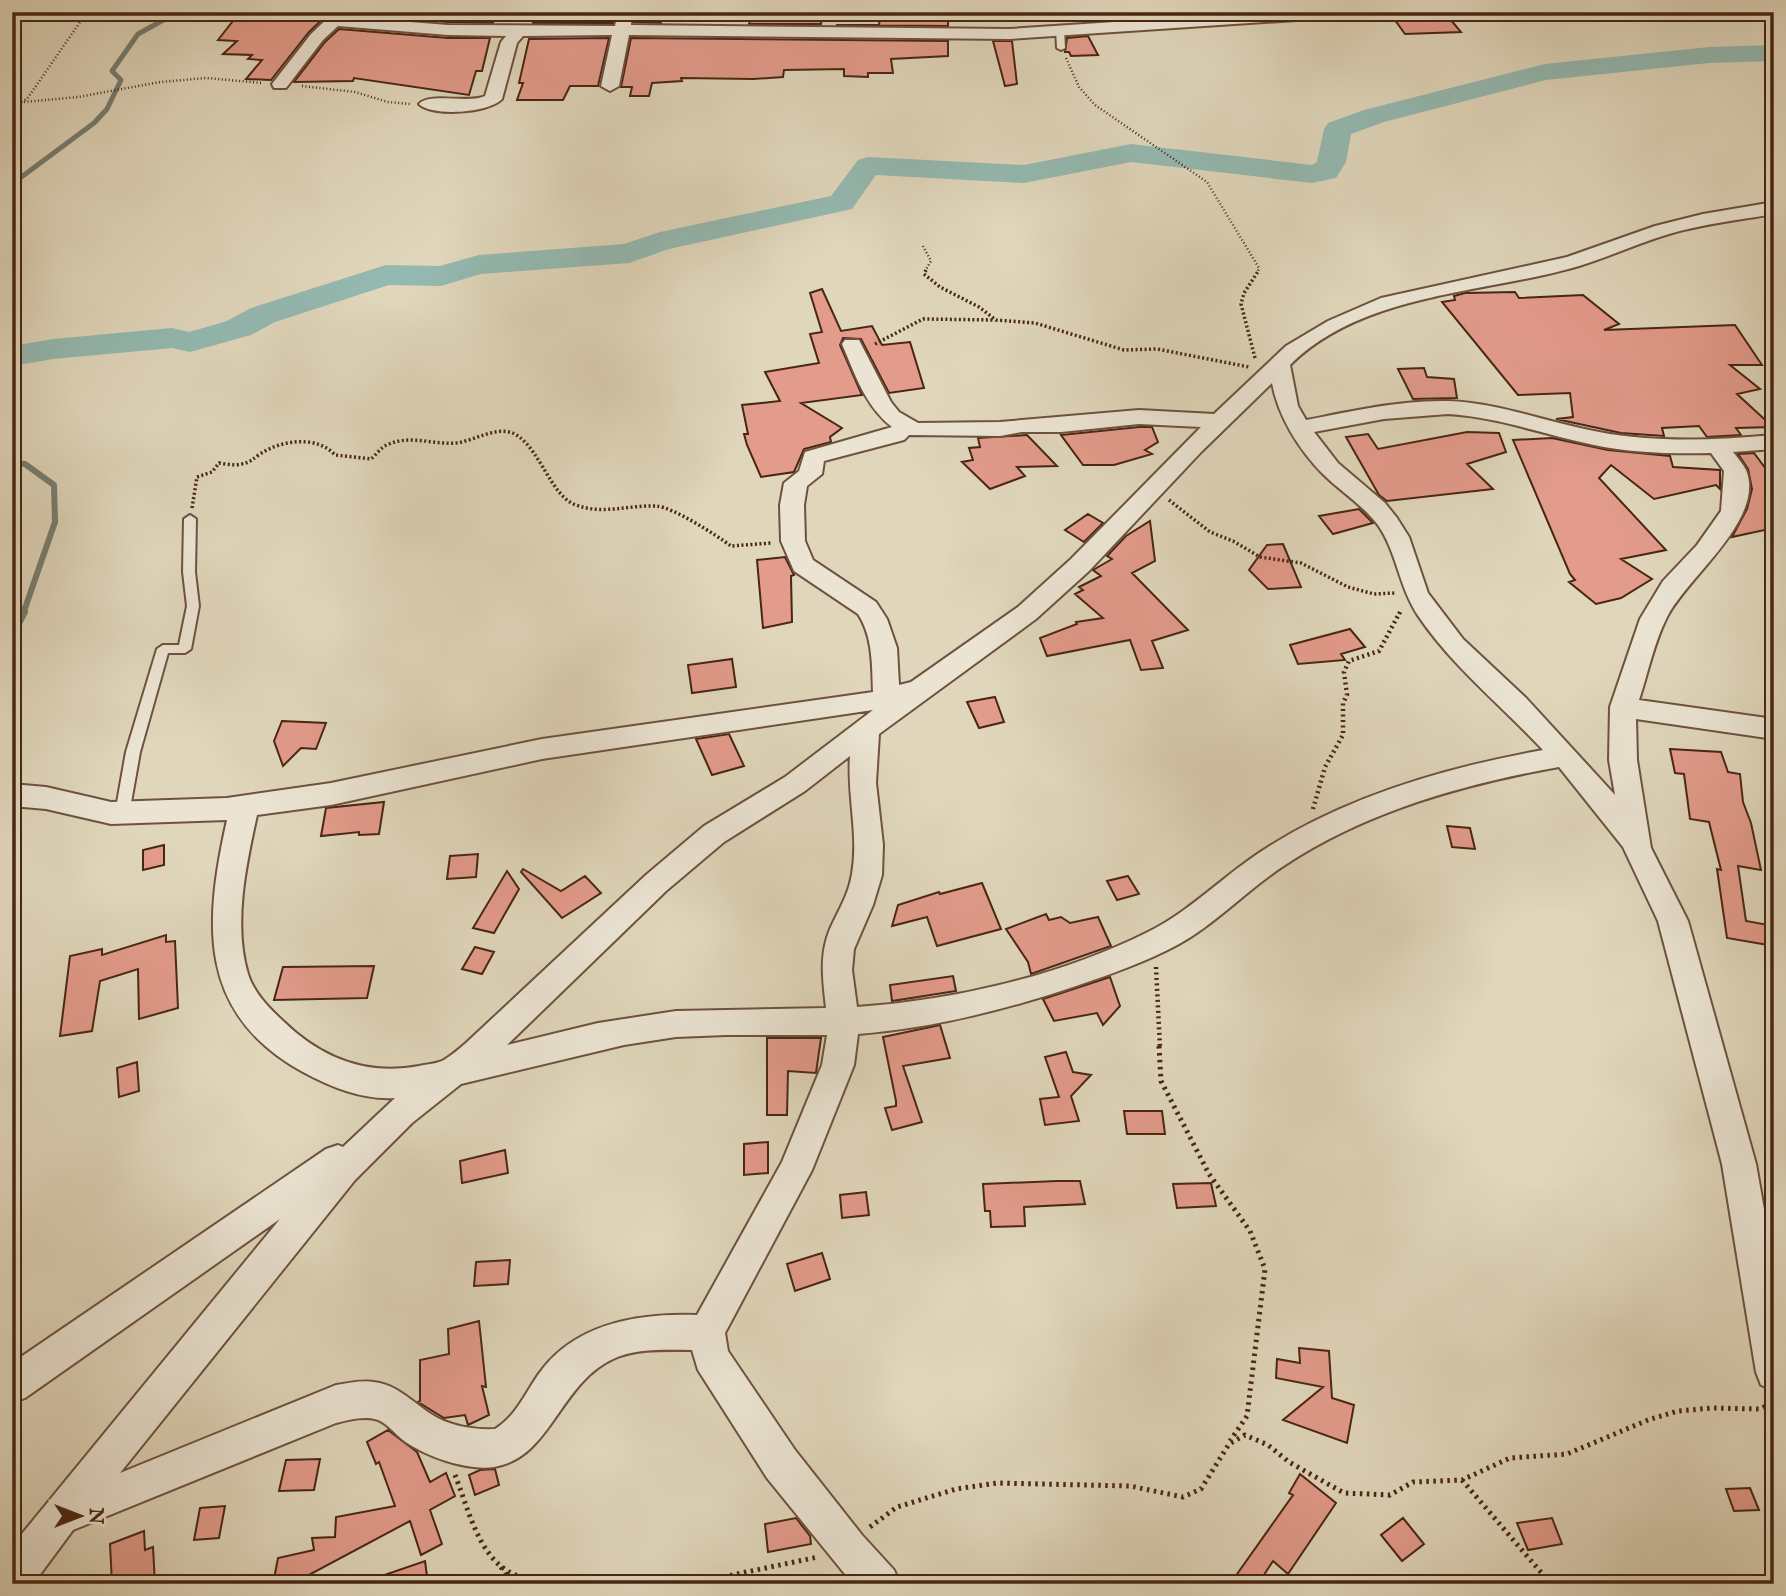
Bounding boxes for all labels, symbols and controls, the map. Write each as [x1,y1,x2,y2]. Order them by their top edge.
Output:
north arrow [46,1480,116,1550]
text: N [83,1507,107,1525]

